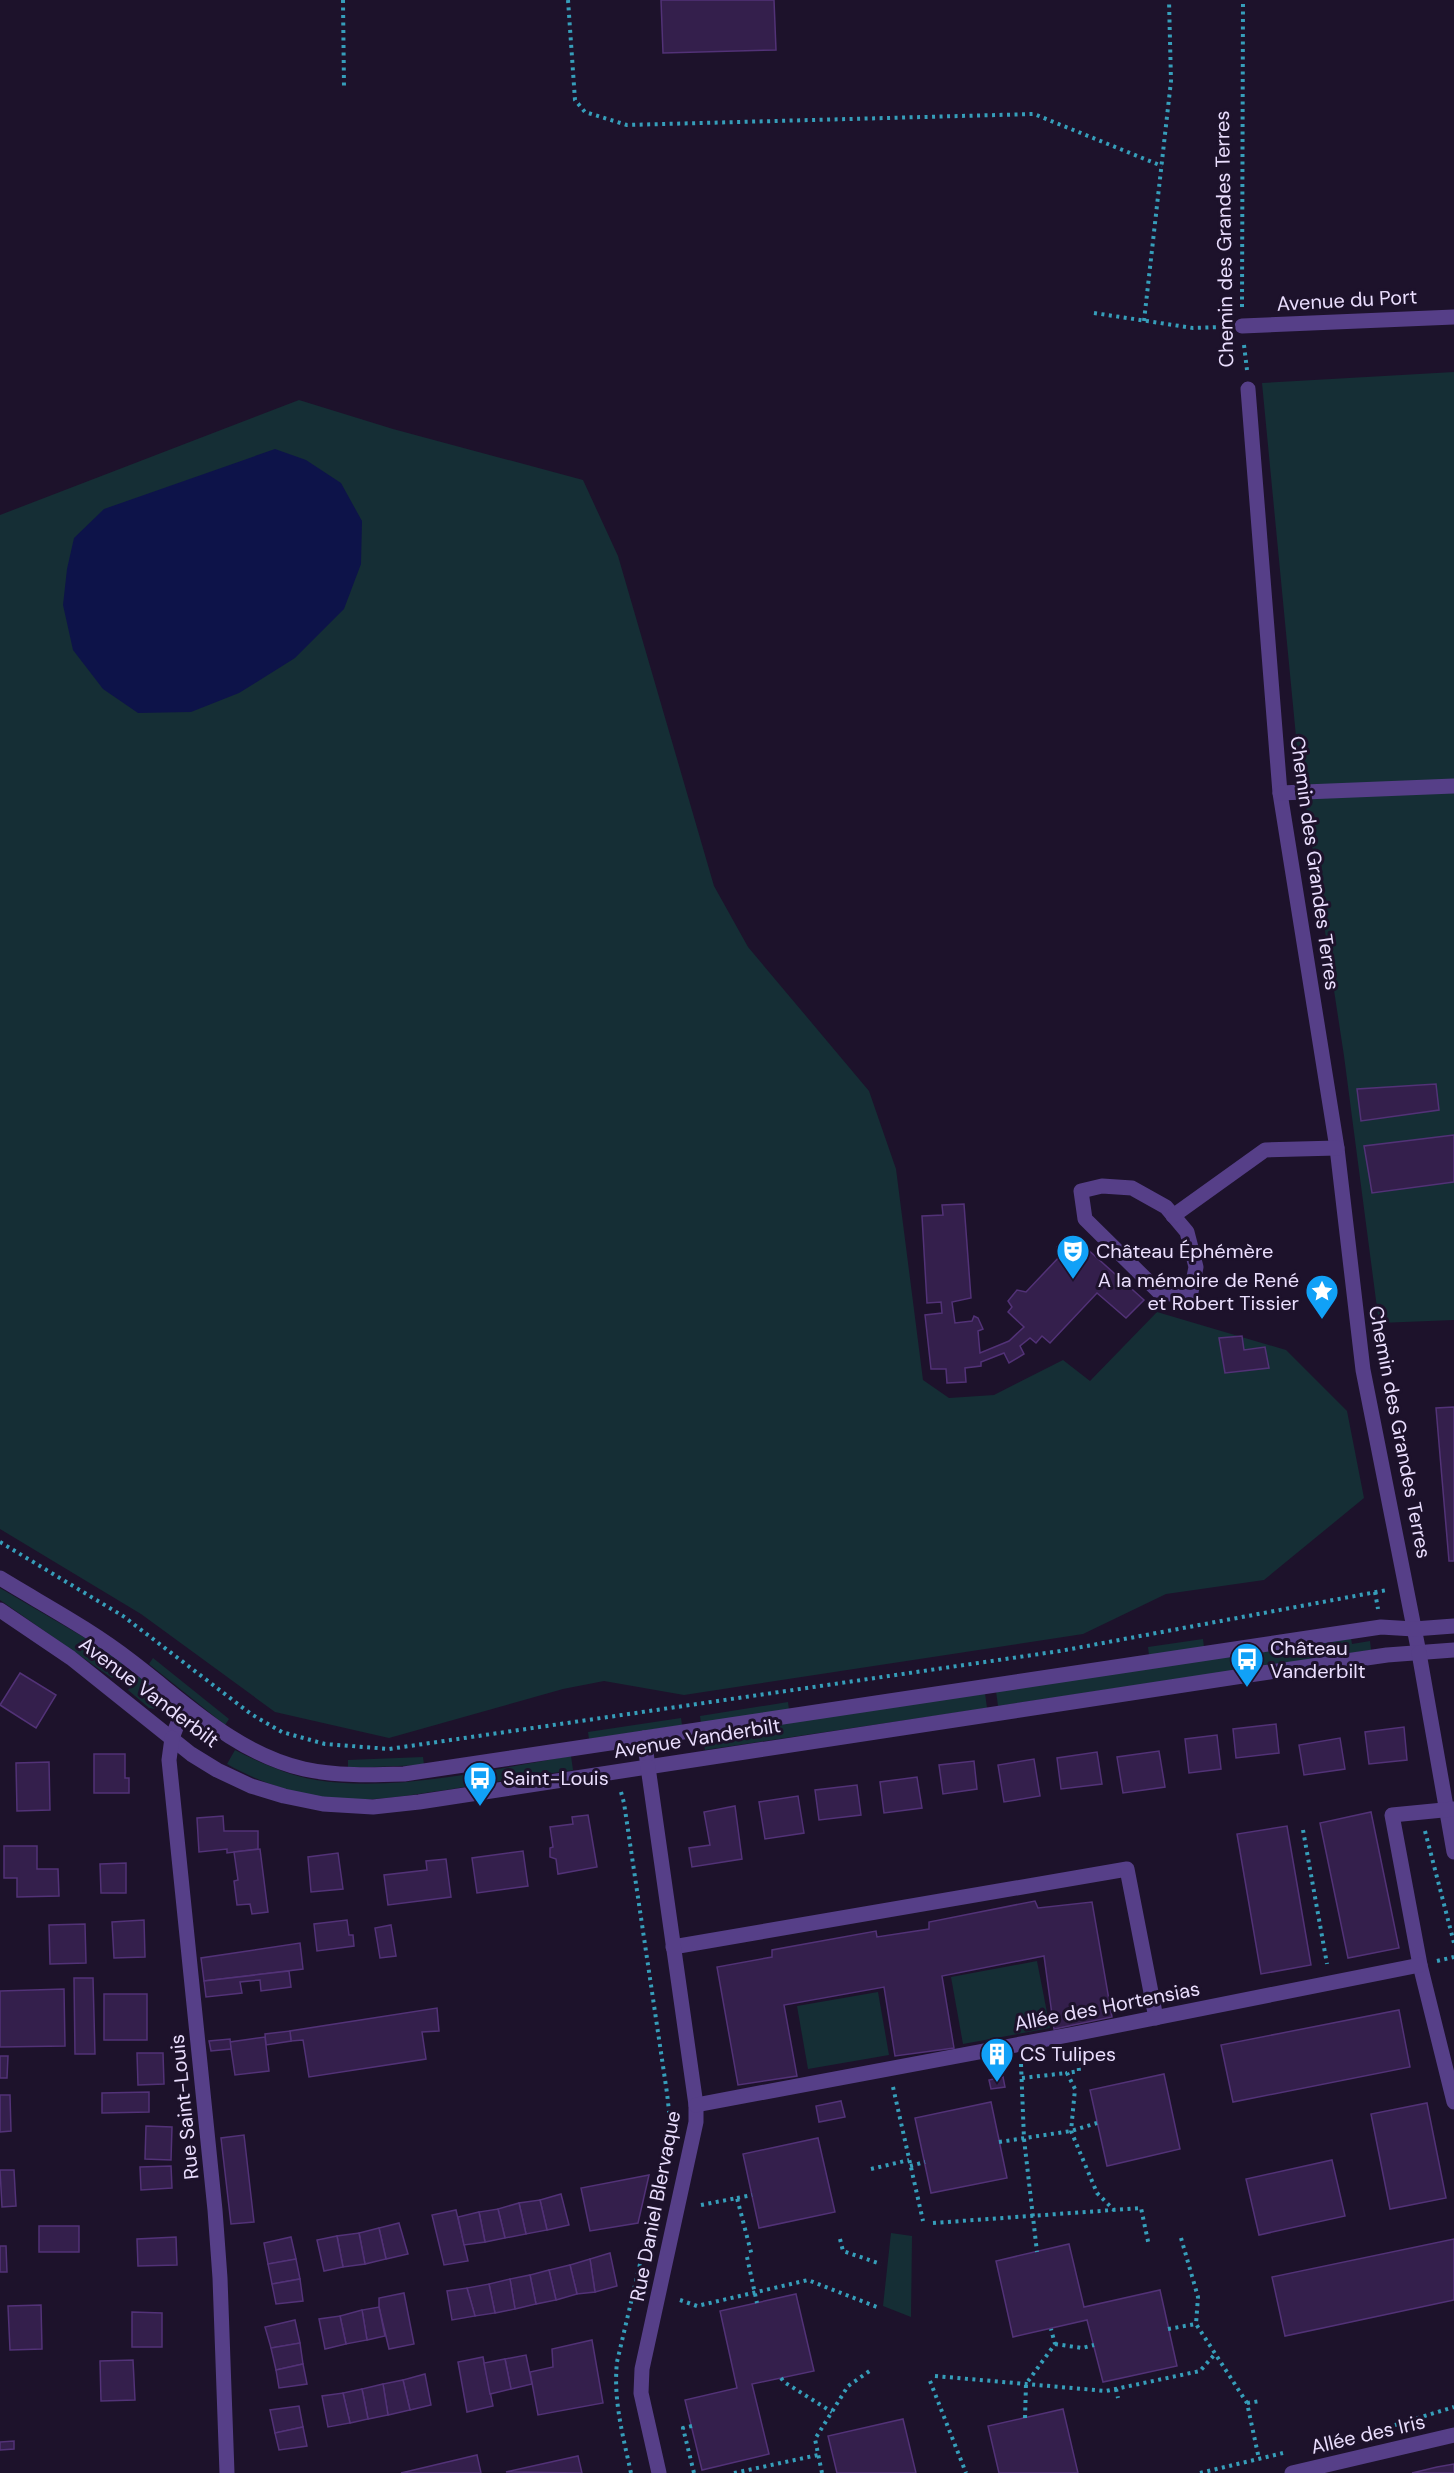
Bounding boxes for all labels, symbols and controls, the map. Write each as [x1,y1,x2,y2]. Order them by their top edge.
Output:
street label: Chemin des Grandes Terres [1209,110,1239,368]
street label: Avenue du Port [1276,283,1418,317]
street label: Chemin des Grandes Terres [1284,734,1346,992]
theatre icon: Château Éphémère [1055,1233,1091,1280]
place label: Château Éphémère [1096,1238,1273,1264]
place label: A la mémoire de René et Robert Tissier [1098,1267,1299,1316]
place icon: A la mémoire de René et Robert Tissier [1304,1273,1340,1320]
street label: Chemin des Grandes Terres [1363,1304,1437,1560]
street label: Avenue Vanderbilt [74,1631,224,1753]
place label: Château Vanderbilt [1270,1635,1366,1684]
bus stop icon: Château Vanderbilt [1229,1641,1265,1688]
street label: Avenue Vanderbilt [612,1712,783,1764]
bus stop icon: Saint-Louis [462,1760,498,1807]
place label: Saint-Louis [503,1765,609,1791]
street label: Allée des Hortensias [1012,1975,1202,2037]
street label: Rue Saint-Louis [163,2033,205,2181]
building icon: CS Tulipes [979,2036,1015,2083]
place label: CS Tulipes [1020,2041,1116,2067]
street label: Rue Daniel Blervaque [624,2108,686,2304]
street label: Allée des Iris [1308,2408,1428,2460]

